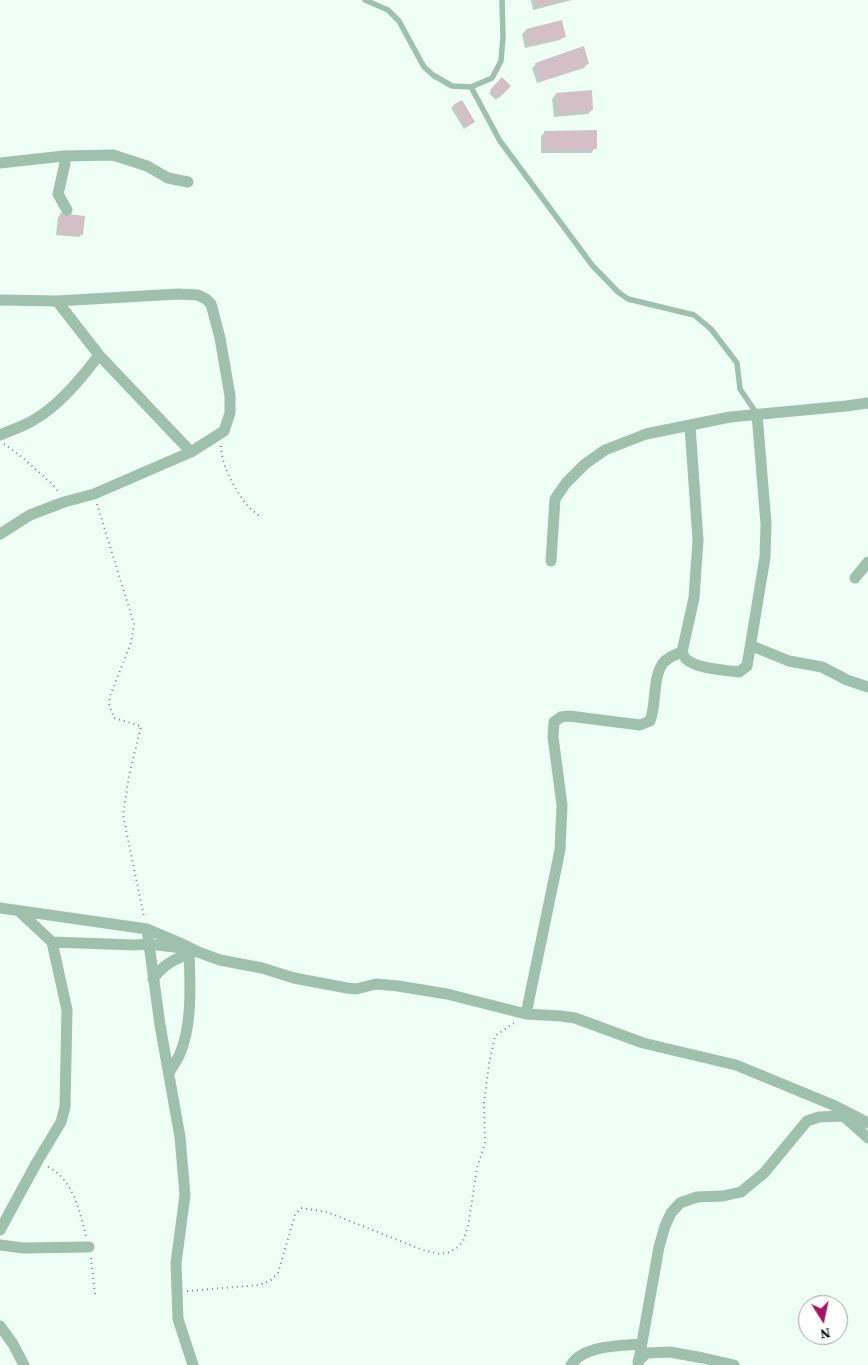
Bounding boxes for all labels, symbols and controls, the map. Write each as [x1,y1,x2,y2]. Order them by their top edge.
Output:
north arrow [798,1295,848,1345]
text: N [819,1323,832,1345]

